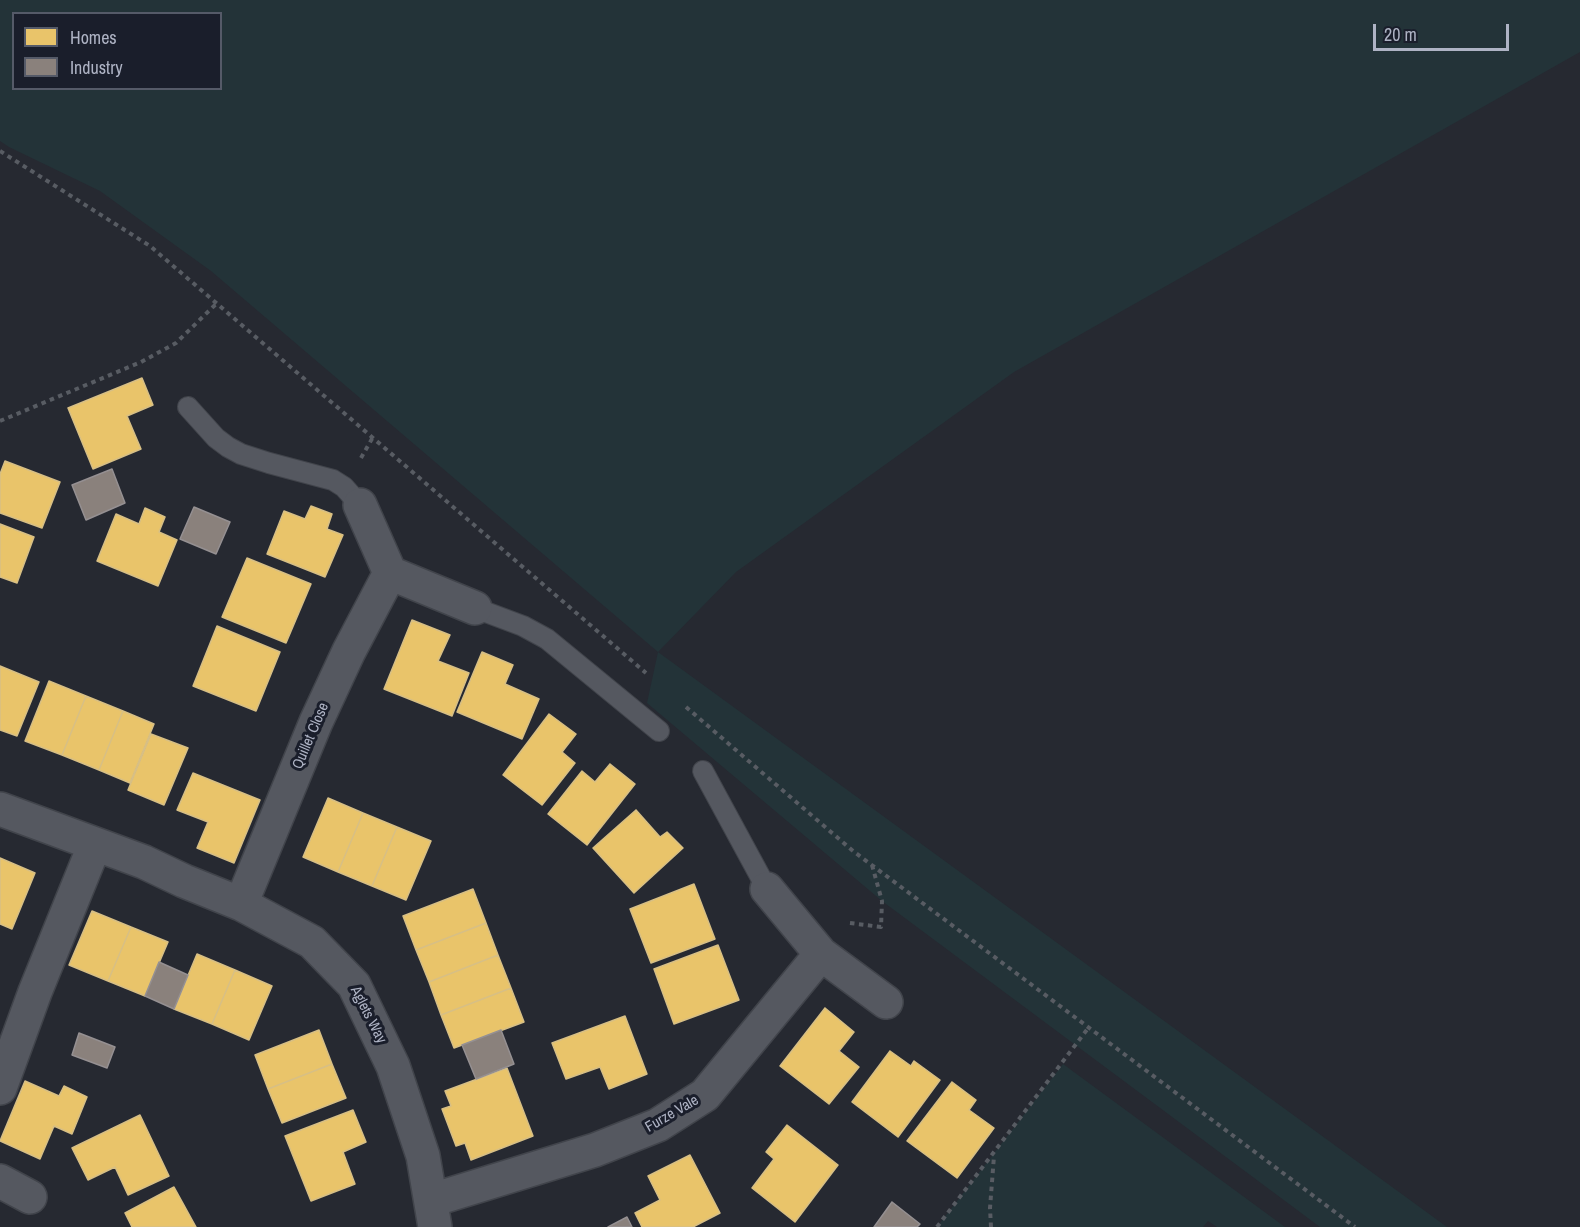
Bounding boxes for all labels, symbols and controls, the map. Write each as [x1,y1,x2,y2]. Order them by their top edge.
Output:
legend [12,12,222,90]
scale bar [1376,12,1512,50]
text: 20 m [1384,22,1417,47]
text: Homes [70,25,117,50]
text: Industry [70,55,123,80]
street label: Quillet Close [289,700,333,772]
street label: Aglets Way [346,983,390,1047]
street label: Furze Vale [642,1092,702,1136]

